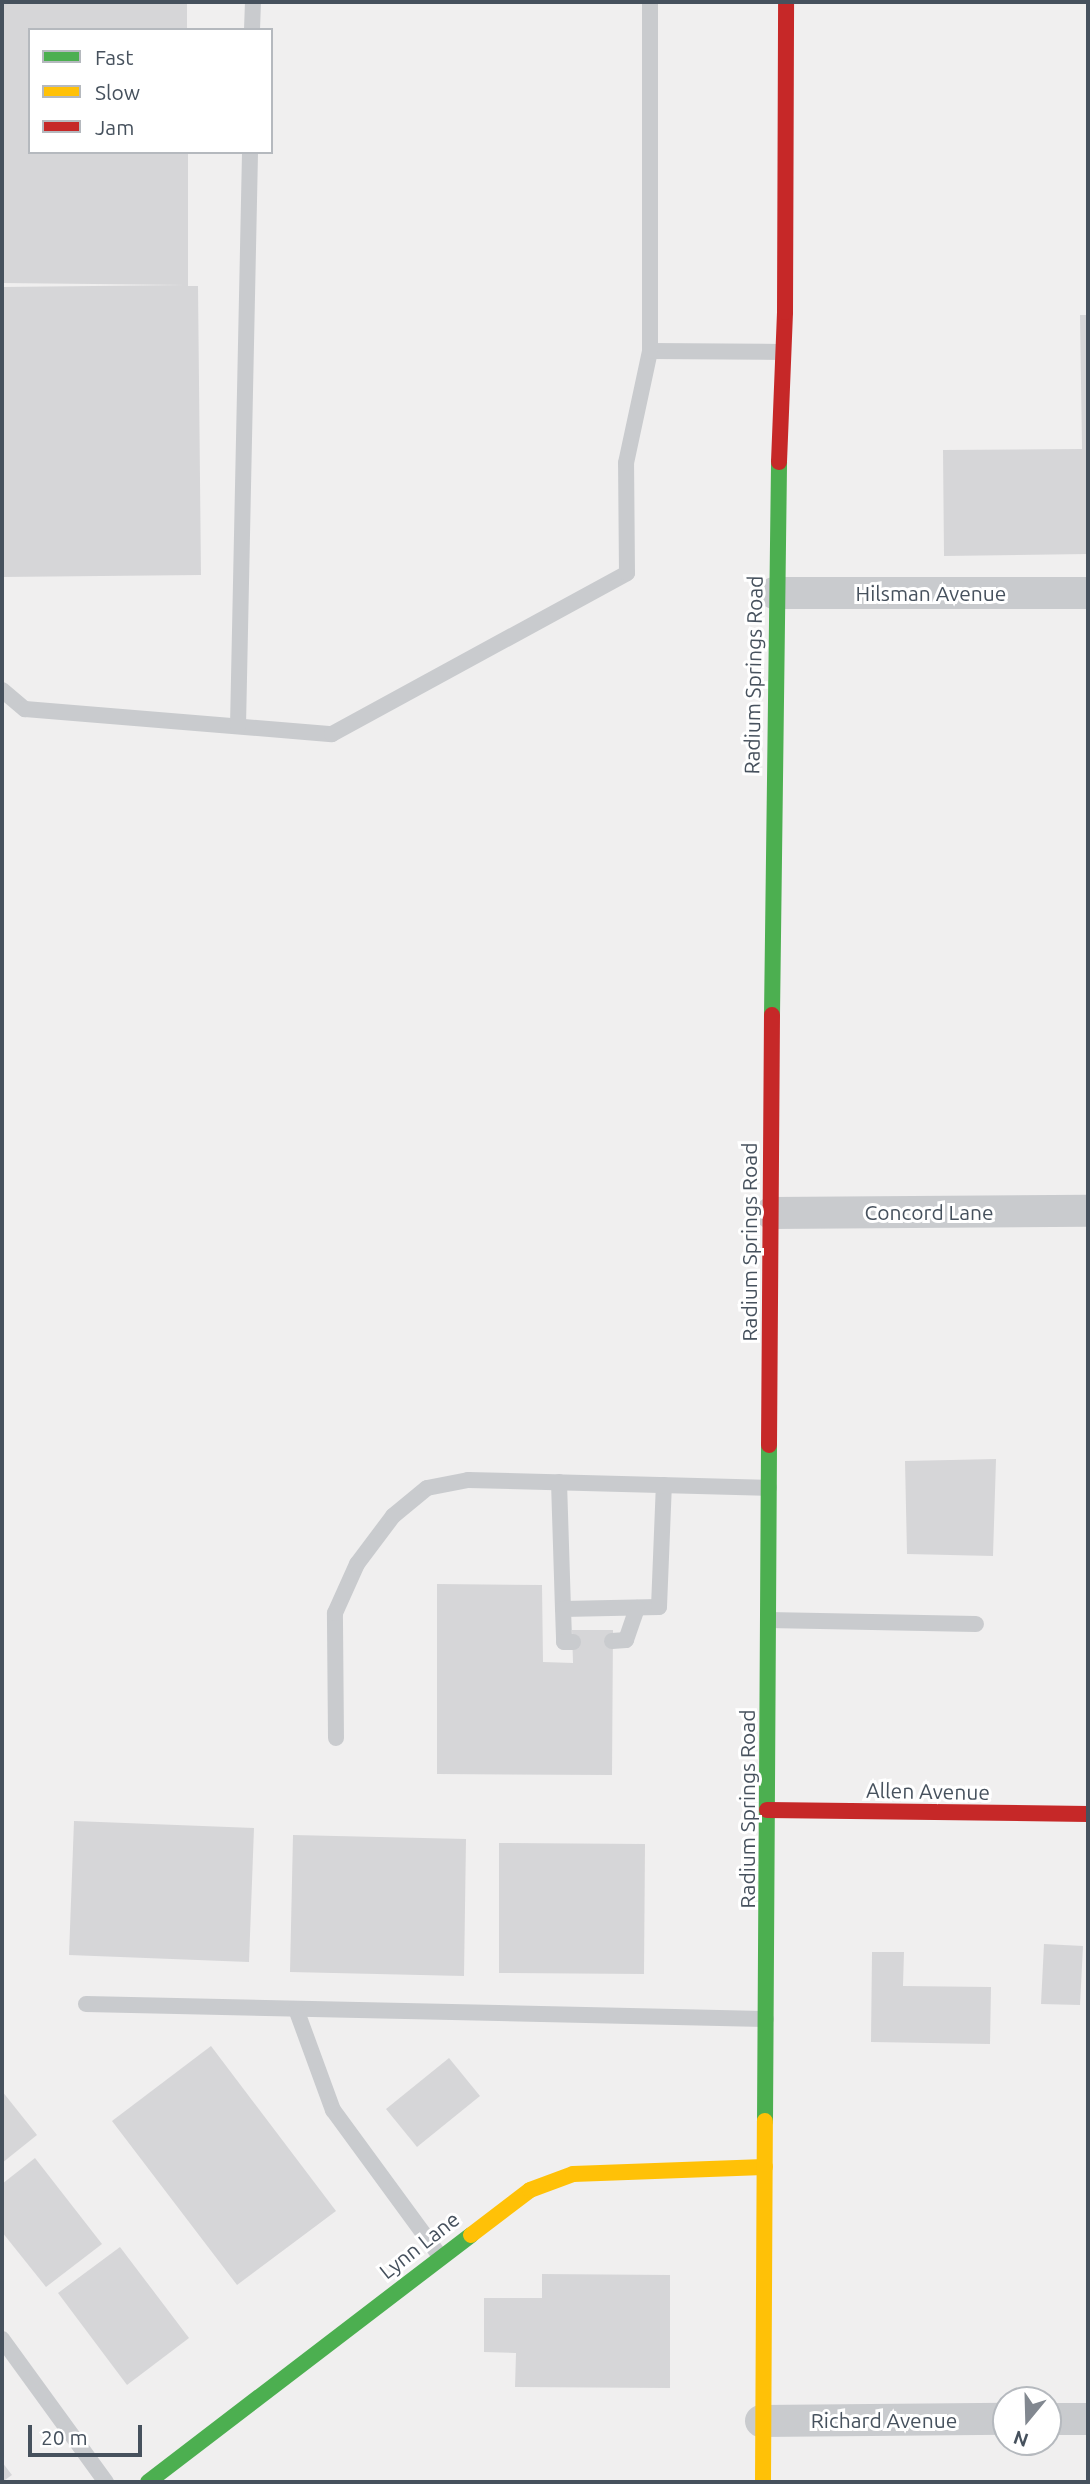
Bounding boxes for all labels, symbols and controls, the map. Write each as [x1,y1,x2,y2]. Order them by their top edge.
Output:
legend [28,28,273,154]
text: Fast [95,45,133,69]
text: Slow [95,80,140,104]
text: Jam [95,115,134,139]
street label: Radium Springs Road [739,575,767,775]
street label: Hilsman Avenue [856,580,1006,606]
street label: Radium Springs Road [736,1143,762,1341]
street label: Concord Lane [864,1199,994,1225]
street label: Radium Springs Road [734,1710,760,1908]
street label: Allen Avenue [866,1777,990,1805]
street label: Lynn Lane [374,2206,464,2284]
north arrow [992,2386,1062,2456]
street label: Richard Avenue [811,2407,957,2433]
scale bar [32,2410,145,2454]
text: 20 m [41,2425,88,2449]
text: N [1011,2426,1031,2452]

